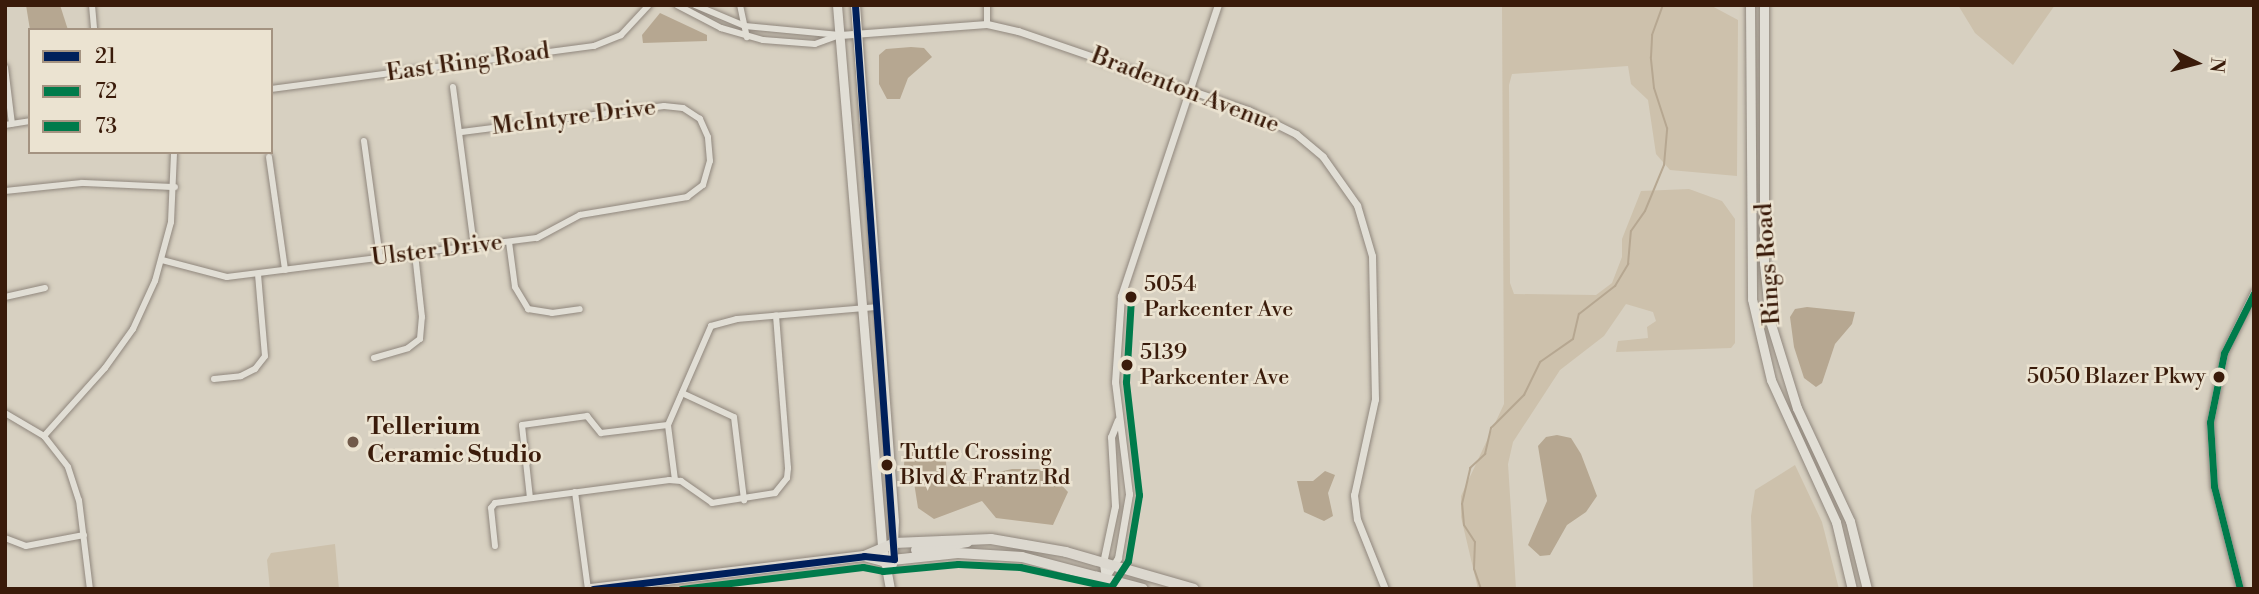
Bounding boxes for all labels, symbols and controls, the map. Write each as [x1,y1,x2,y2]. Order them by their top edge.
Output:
legend [28,28,273,154]
north arrow [2161,28,2231,98]
street label: East Ring Road [384,37,552,89]
street label: Bradenton Avenue [1087,42,1283,140]
text: 21 [95,44,116,70]
text: N [2204,56,2230,74]
text: 72 [95,79,117,105]
street label: McIntyre Drive [490,94,658,142]
text: 73 [95,114,117,140]
street label: Rings Road [1750,202,1788,326]
street label: Ulster Drive [370,229,504,273]
place label: 5054 Parkcenter Ave [1144,271,1293,322]
marker: 5054 Parkcenter Ave [1124,290,1138,304]
place label: 5139 Parkcenter Ave [1140,339,1289,390]
marker: 5139 Parkcenter Ave [1120,358,1134,372]
place label: 5050 Blazer Pkwy [2027,364,2206,390]
marker: 5050 Blazer Pkwy [2212,370,2226,384]
place label: Tellerium Ceramic Studio [367,414,542,470]
marker: Tellerium Ceramic Studio [345,434,361,450]
place label: Tuttle Crossing Blvd & Frantz Rd [900,439,1070,490]
marker: Tuttle Crossing Blvd & Frantz Rd [880,458,894,472]

